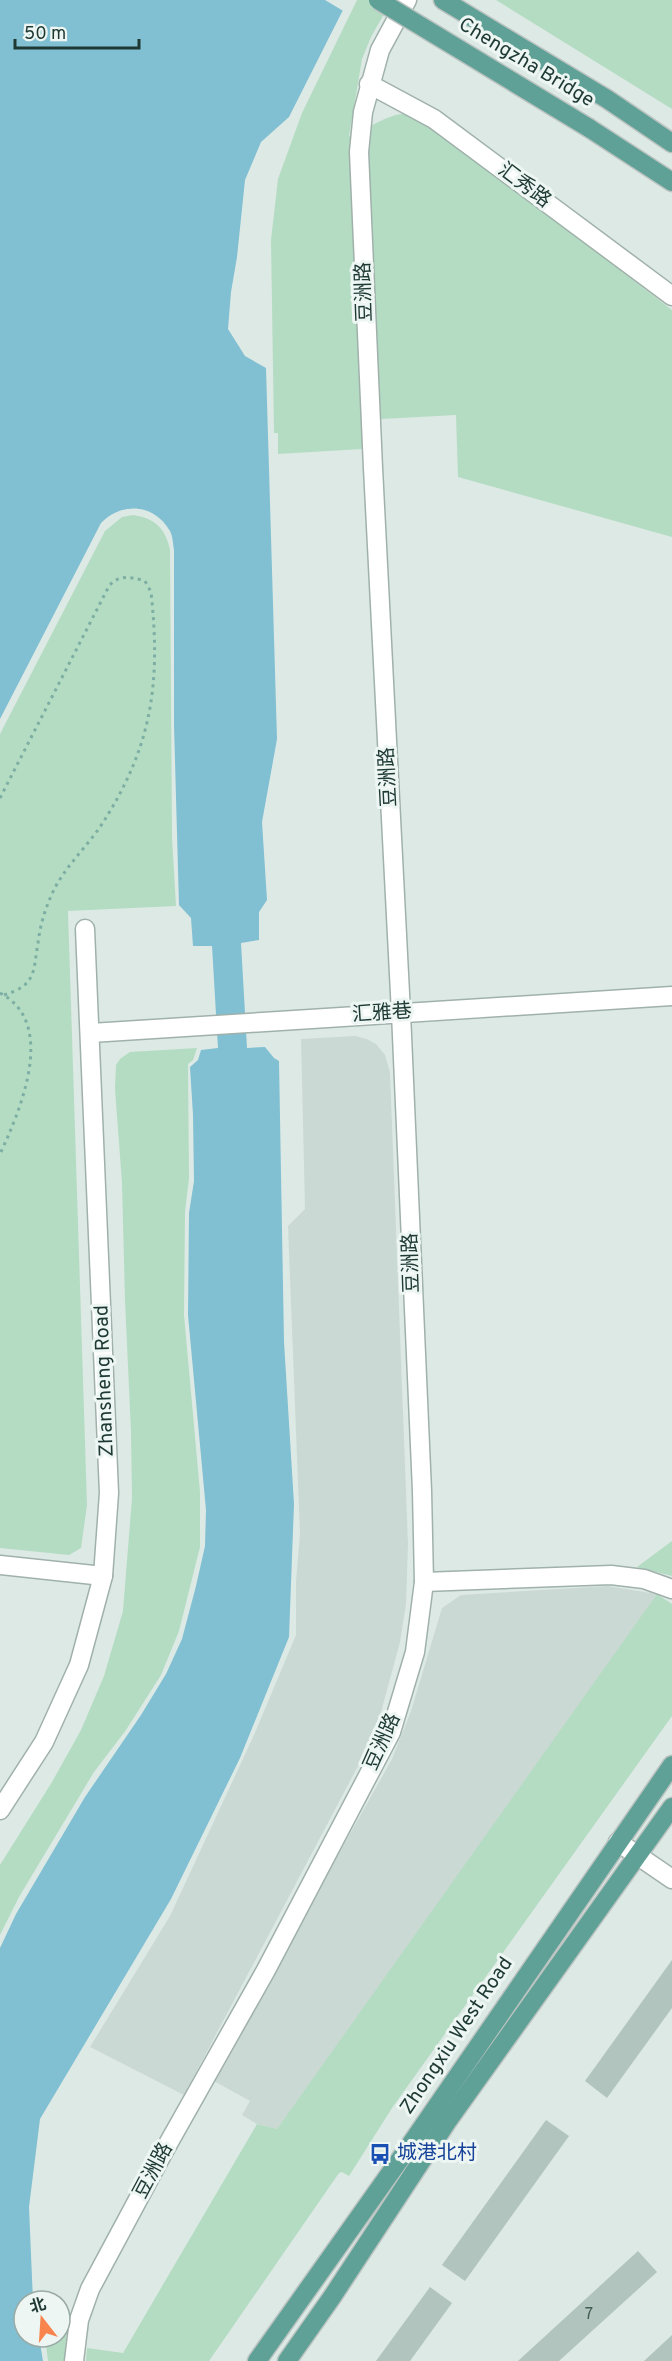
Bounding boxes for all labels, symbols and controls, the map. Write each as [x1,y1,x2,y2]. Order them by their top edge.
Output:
scale bar [15,12,140,50]
street label: Chengzha Bridge [453,12,599,114]
text: 50 m [24,23,66,46]
street label: 汇秀路 [492,158,556,214]
street label: 豆洲路 [351,262,379,322]
street label: 豆洲路 [374,746,404,808]
street label: 汇雅巷 [351,999,413,1029]
street label: 豆洲路 [398,1233,426,1293]
street label: Zhansheng Road [89,1305,121,1457]
street label: 豆洲路 [359,1709,407,1775]
street label: Zhongxiu West Road [395,1952,519,2120]
street label: 豆洲路 [128,2138,180,2204]
place label: 城港北村 [397,2141,477,2167]
bus stop icon: 城港北村 [368,2142,392,2166]
north arrow [12,2289,72,2349]
text: 北 [28,2295,49,2318]
house number: 7 [585,2305,593,2325]

